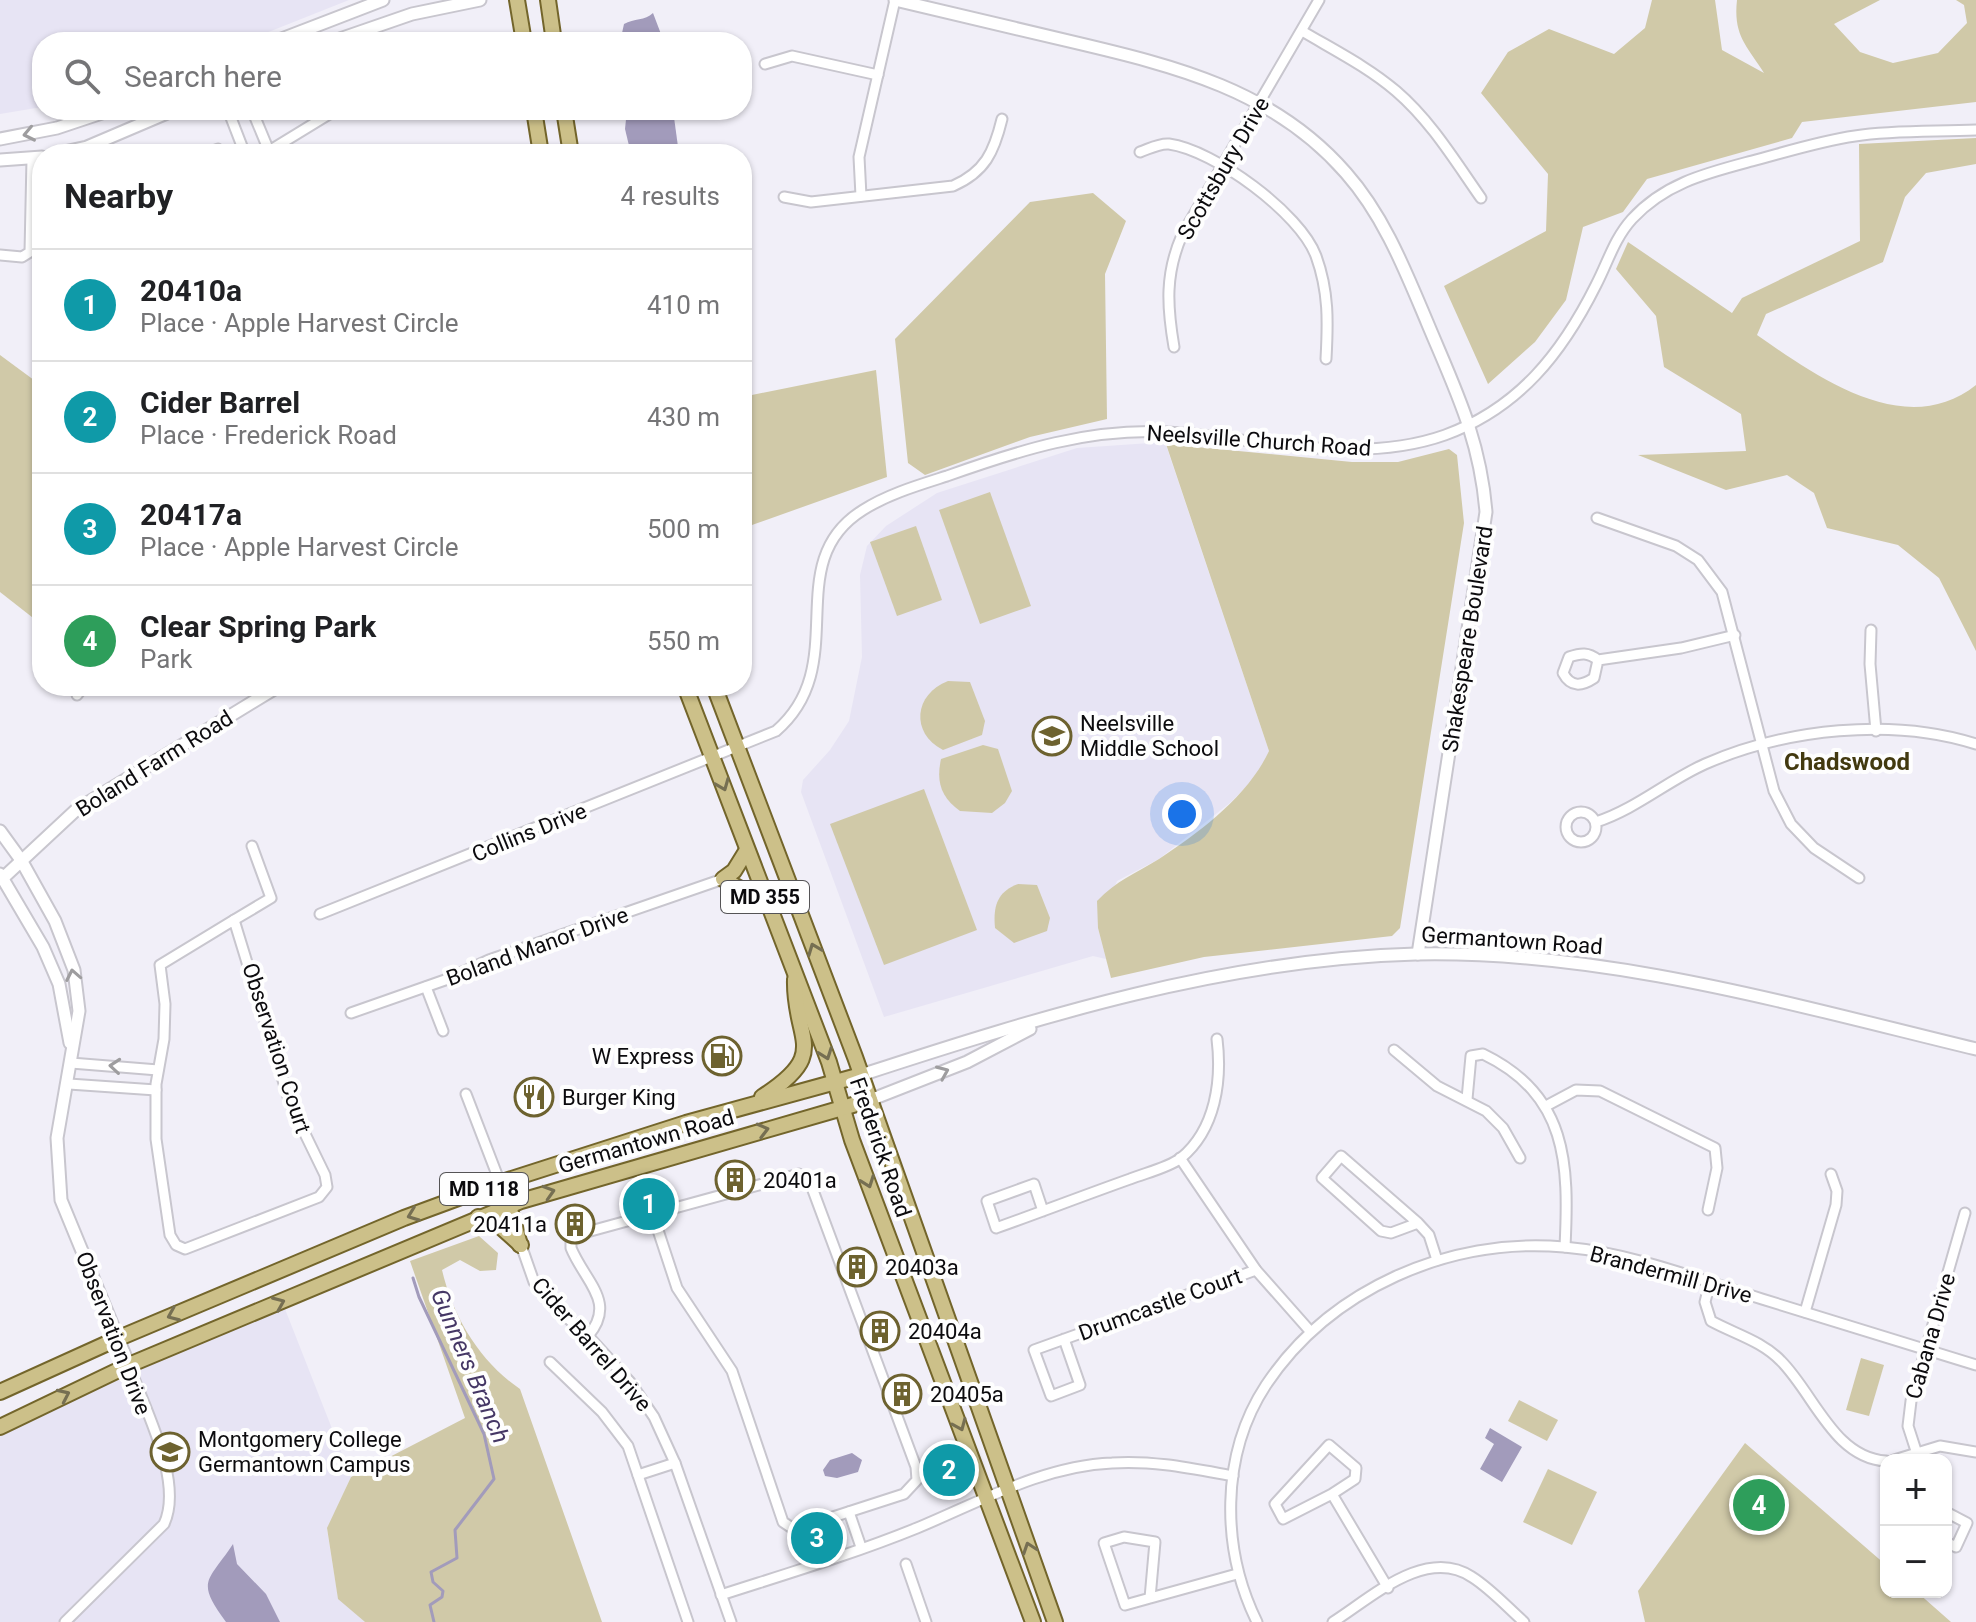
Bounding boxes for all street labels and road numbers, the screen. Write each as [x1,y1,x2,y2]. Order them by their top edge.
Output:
street label: Scottsbury Drive [1173,93,1274,244]
street label: Neelsville Church Road [1146,420,1372,461]
street label: Shakespeare Boulevard [1437,524,1498,754]
street label: Boland Farm Road [71,705,237,822]
street label: Collins Drive [468,798,590,867]
road number: MD 355 [721,881,809,913]
street label: Boland Manor Drive [443,902,632,991]
street label: Germantown Road [1420,922,1603,959]
street label: Observation Court [237,960,316,1136]
street label: Frederick Road [845,1074,916,1220]
street label: Germantown Road [555,1104,737,1179]
road number: MD 118 [440,1173,528,1205]
street label: Brandermill Drive [1587,1241,1755,1308]
street label: Observation Drive [71,1248,156,1418]
street label: Drumcastle Court [1075,1263,1245,1346]
street label: Cabana Drive [1901,1270,1960,1402]
street label: Cider Barrel Drive [527,1272,656,1416]

